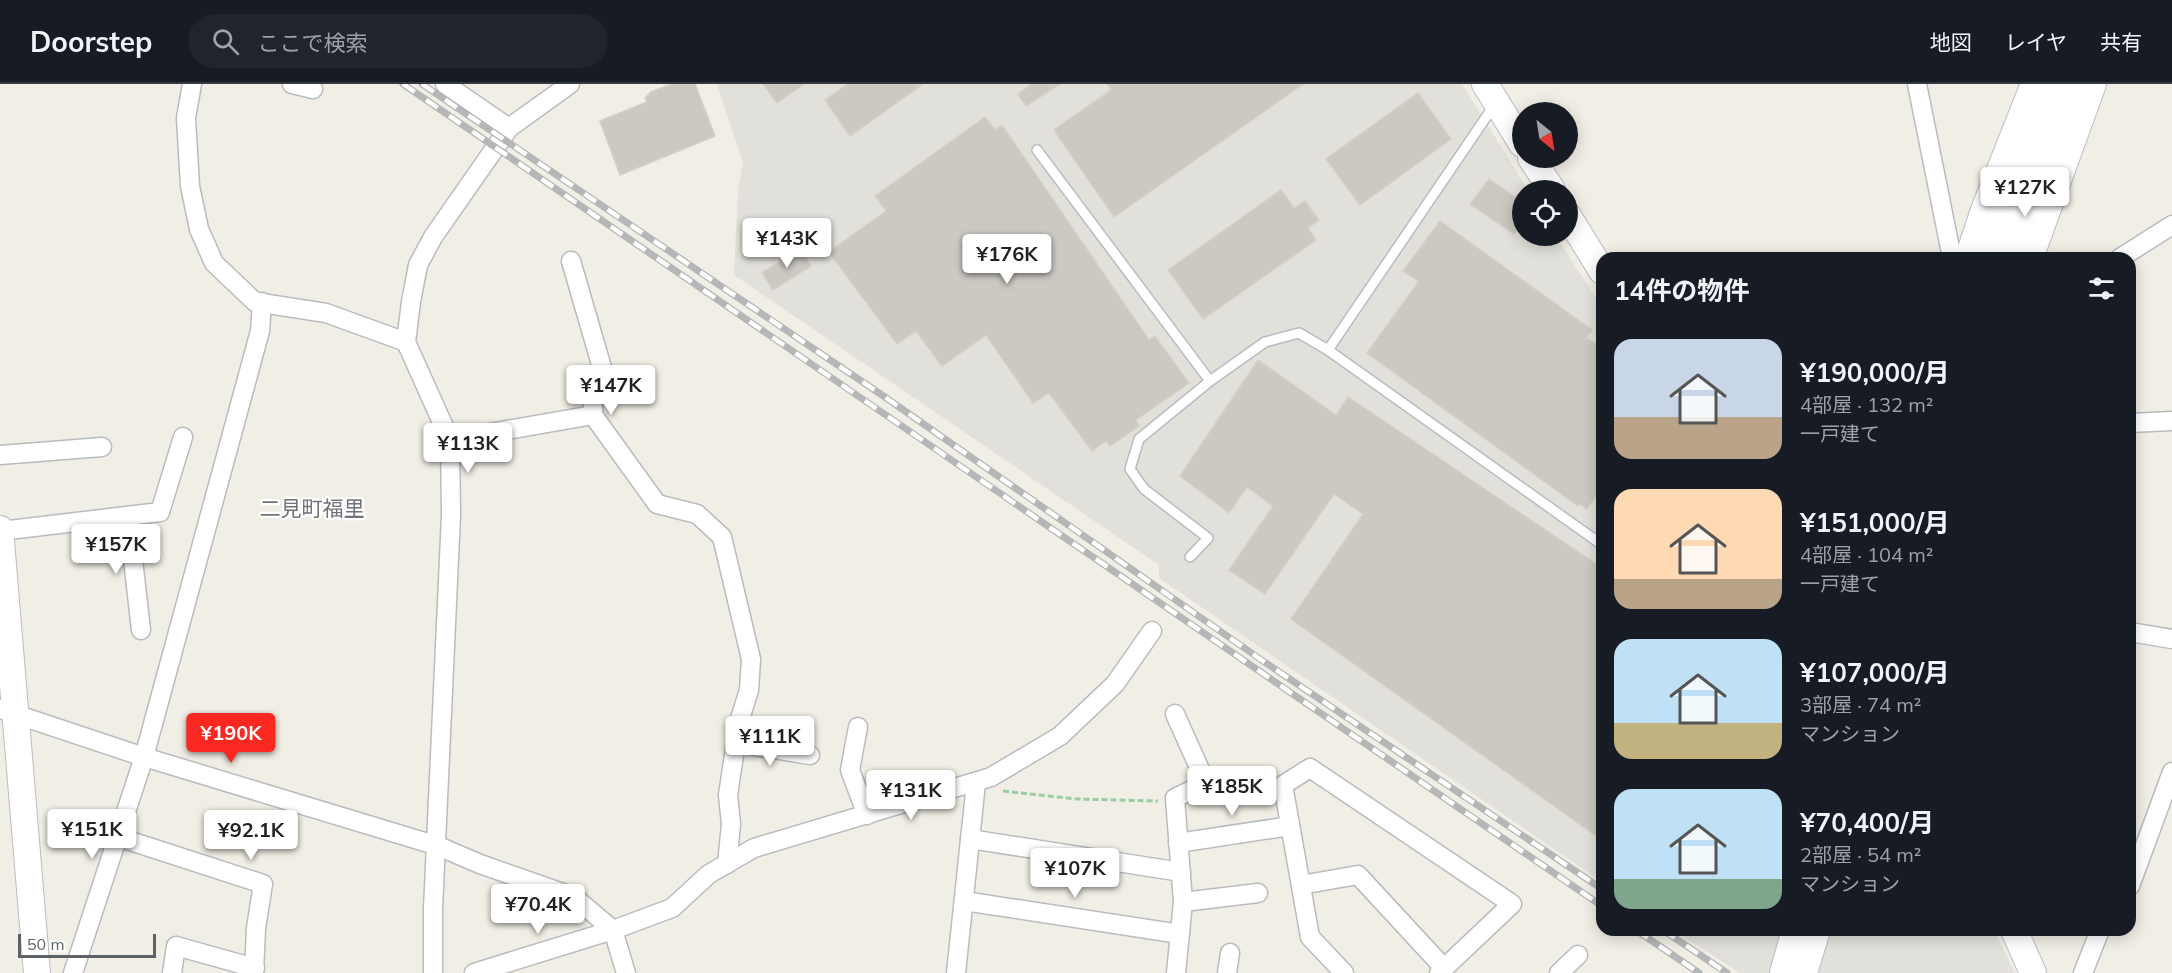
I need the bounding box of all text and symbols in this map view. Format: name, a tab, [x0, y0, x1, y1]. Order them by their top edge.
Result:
search box	[188, 14, 608, 68]
text: Doorstep	[30, 24, 152, 59]
icon: search	[209, 25, 242, 58]
text: ここで検索	[257, 29, 367, 57]
text: 地図	[1930, 29, 1972, 55]
text: レイヤ	[2005, 29, 2067, 55]
text: 共有	[2100, 29, 2142, 55]
north arrow	[1512, 102, 1578, 168]
map controls	[1512, 102, 1578, 246]
pin: ¥127K	[1983, 167, 2067, 218]
text: ¥127K	[1994, 174, 2056, 199]
button: locate	[1512, 180, 1578, 246]
pin: ¥143K	[745, 218, 829, 269]
text: ¥143K	[756, 225, 818, 250]
pin: ¥176K	[965, 234, 1049, 285]
text: ¥176K	[976, 241, 1038, 266]
icon: filters	[2085, 272, 2118, 305]
text: 14件の物件	[1614, 274, 1749, 307]
text: ¥190,000/月	[1800, 356, 1950, 389]
icon: home	[1662, 363, 1734, 435]
pin: ¥147K	[569, 365, 653, 416]
text: ¥147K	[580, 372, 642, 397]
text: 4部屋 · 132 m²	[1800, 392, 1933, 417]
text: 一戸建て	[1800, 421, 1880, 446]
pin: ¥113K	[426, 423, 510, 474]
text: ¥113K	[437, 430, 499, 455]
district label: 二見町福里	[260, 495, 365, 521]
text: ¥151,000/月	[1800, 506, 1950, 539]
icon: home	[1662, 513, 1734, 585]
pin: ¥157K	[74, 524, 158, 575]
text: ¥157K	[85, 531, 147, 556]
text: 4部屋 · 104 m²	[1800, 542, 1933, 567]
text: 一戸建て	[1800, 571, 1880, 596]
text: ¥107,000/月	[1800, 656, 1950, 689]
icon: home	[1662, 663, 1734, 735]
text: 3部屋 · 74 m²	[1800, 692, 1921, 717]
pin: ¥190K	[189, 713, 273, 764]
pin: ¥111K	[728, 716, 812, 767]
text: ¥190K	[200, 720, 262, 745]
text: マンション	[1800, 721, 1900, 746]
text: ¥111K	[739, 723, 801, 748]
pin: ¥185K	[1190, 766, 1274, 817]
pin: ¥131K	[869, 770, 953, 821]
text: ¥185K	[1201, 773, 1263, 798]
text: ¥131K	[880, 777, 942, 802]
text: ¥70,400/月	[1800, 806, 1934, 839]
pin: ¥151K	[50, 809, 134, 860]
pin: ¥92.1K	[202, 810, 300, 861]
icon: home	[1662, 813, 1734, 885]
text: ¥151K	[61, 816, 123, 841]
text: ¥92.1K	[218, 817, 284, 842]
text: 2部屋 · 54 m²	[1800, 842, 1921, 867]
pin: ¥107K	[1033, 848, 1117, 899]
text: ¥107K	[1044, 855, 1106, 880]
text: マンション	[1800, 871, 1900, 896]
pin: ¥70.4K	[489, 884, 587, 935]
text: ¥70.4K	[505, 891, 571, 916]
scale bar	[18, 931, 156, 958]
text: 50 m	[27, 934, 64, 954]

